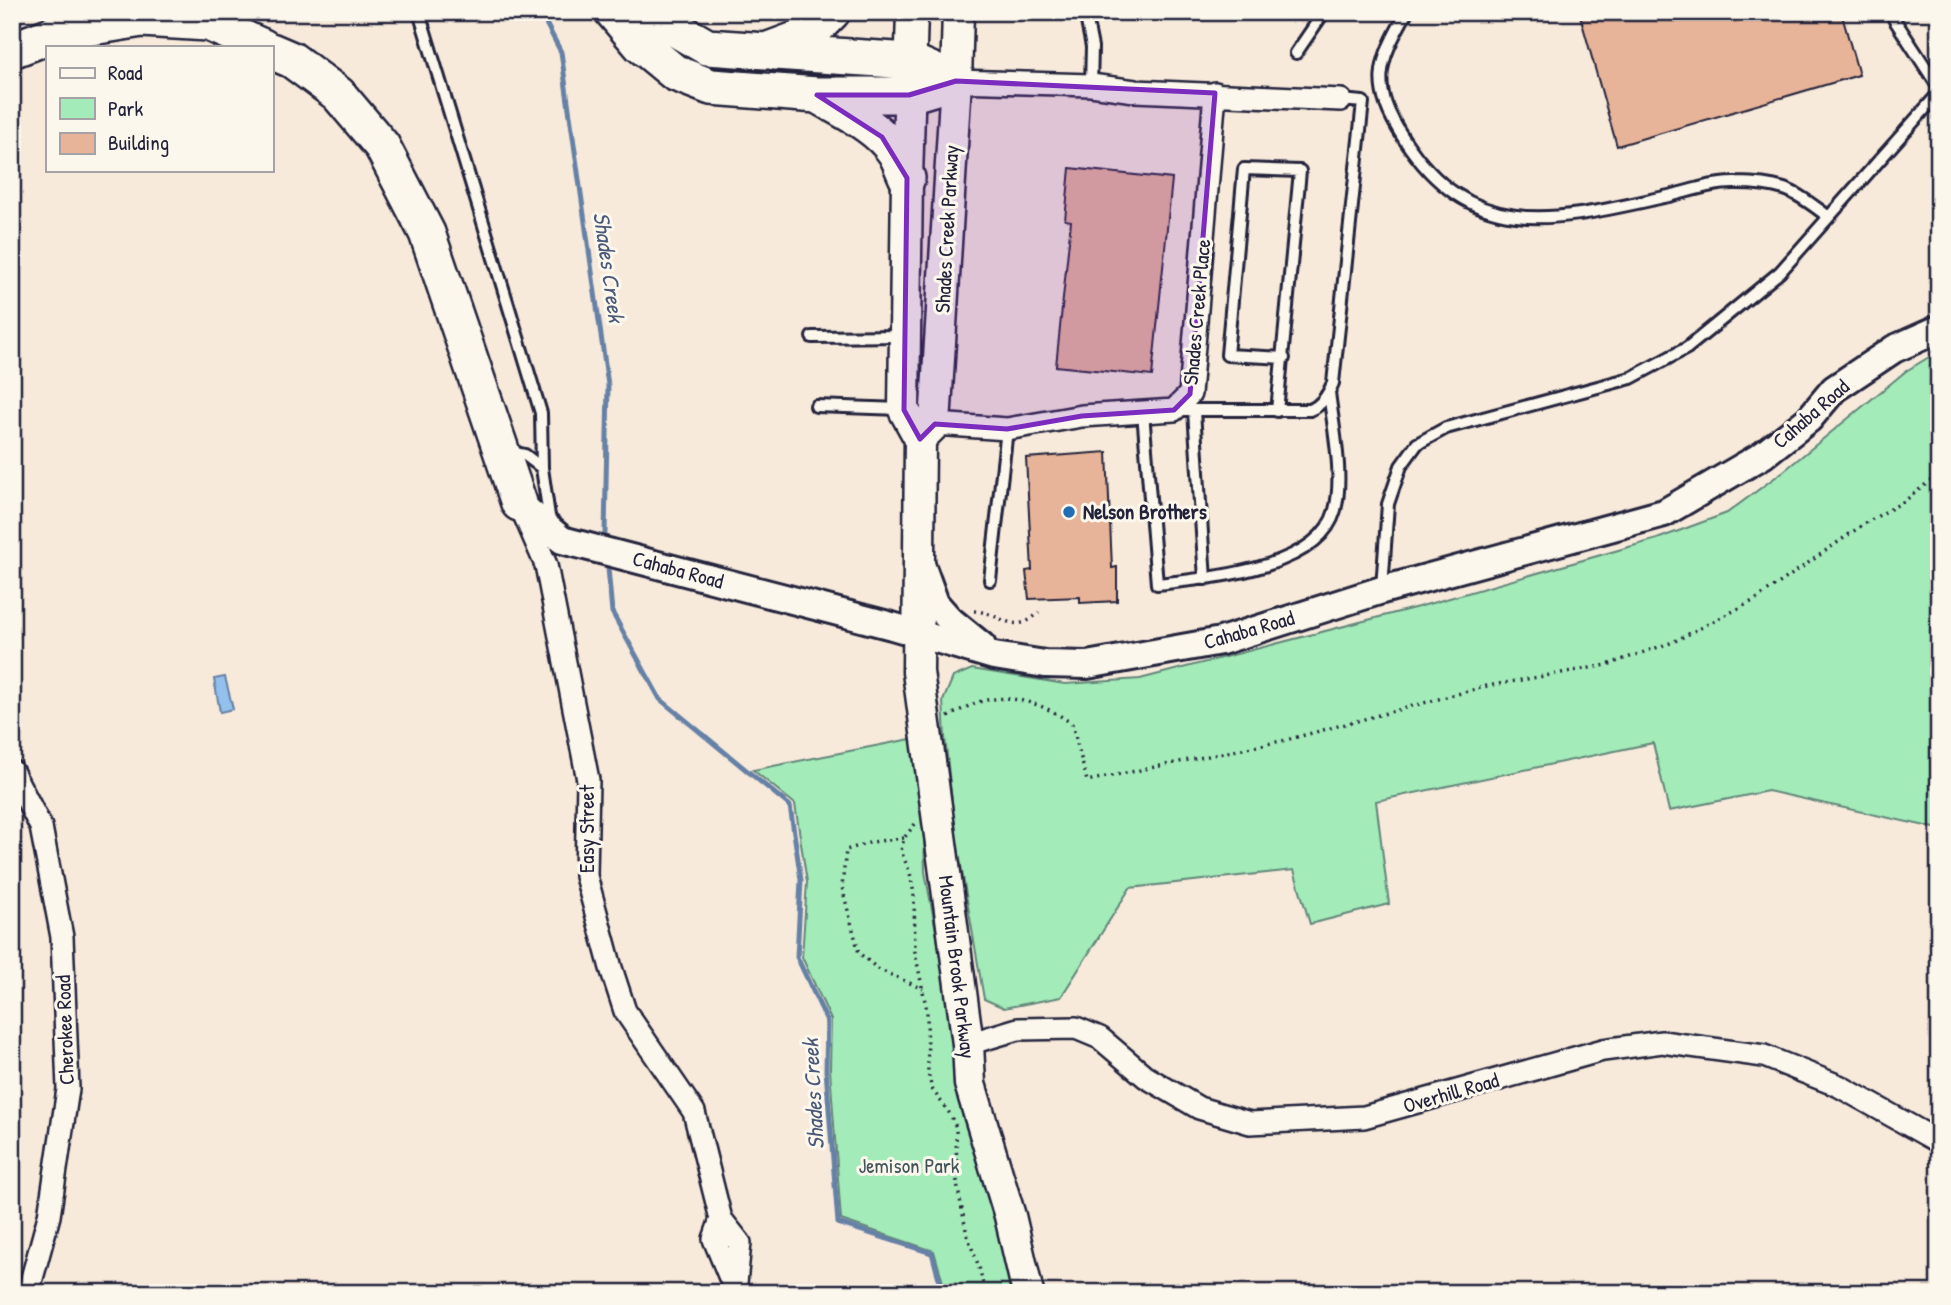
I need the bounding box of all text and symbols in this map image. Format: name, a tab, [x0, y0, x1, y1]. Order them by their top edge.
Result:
legend	[46, 46, 273, 172]
text: Road	[108, 58, 142, 87]
text: Park	[108, 94, 143, 123]
text: Building	[108, 128, 169, 157]
street label: Shades Creek Parkway	[928, 144, 965, 314]
water label: Shades Creek	[586, 210, 633, 326]
street label: Shades Creek Place	[1176, 238, 1217, 386]
street label: Cahaba Road	[1766, 372, 1855, 455]
place label: Nelson Brothers	[1083, 497, 1207, 526]
marker: Nelson Brothers	[1061, 504, 1077, 520]
street label: Cahaba Road	[629, 543, 727, 596]
street label: Cahaba Road	[1200, 603, 1298, 656]
street label: Easy Street	[572, 784, 601, 873]
street label: Mountain Brook Parkway	[932, 874, 983, 1060]
street label: Cherokee Road	[48, 975, 81, 1085]
water label: Shades Creek	[794, 1035, 831, 1150]
street label: Overhill Road	[1400, 1065, 1502, 1120]
park label: Jemison Park	[858, 1151, 960, 1180]

